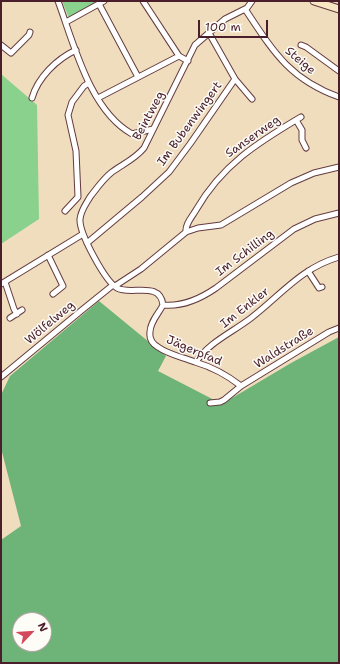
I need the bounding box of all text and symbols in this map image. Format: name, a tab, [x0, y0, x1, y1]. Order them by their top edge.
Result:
scale bar	[200, 12, 270, 38]
text: 100 m	[205, 19, 241, 35]
street label: Steige	[282, 44, 318, 78]
street label: Im Bubenwingert	[155, 79, 225, 169]
street label: Beintweg	[130, 89, 168, 143]
street label: Sanserweg	[223, 113, 283, 161]
street label: Im Schilling	[213, 227, 277, 279]
street label: Im Enkler	[218, 285, 272, 331]
street label: Wölfelweg	[22, 298, 78, 348]
street label: Waldstraße	[252, 324, 316, 372]
street label: Jägerpfad	[164, 333, 224, 369]
north arrow	[12, 612, 52, 652]
text: N	[34, 620, 51, 634]

